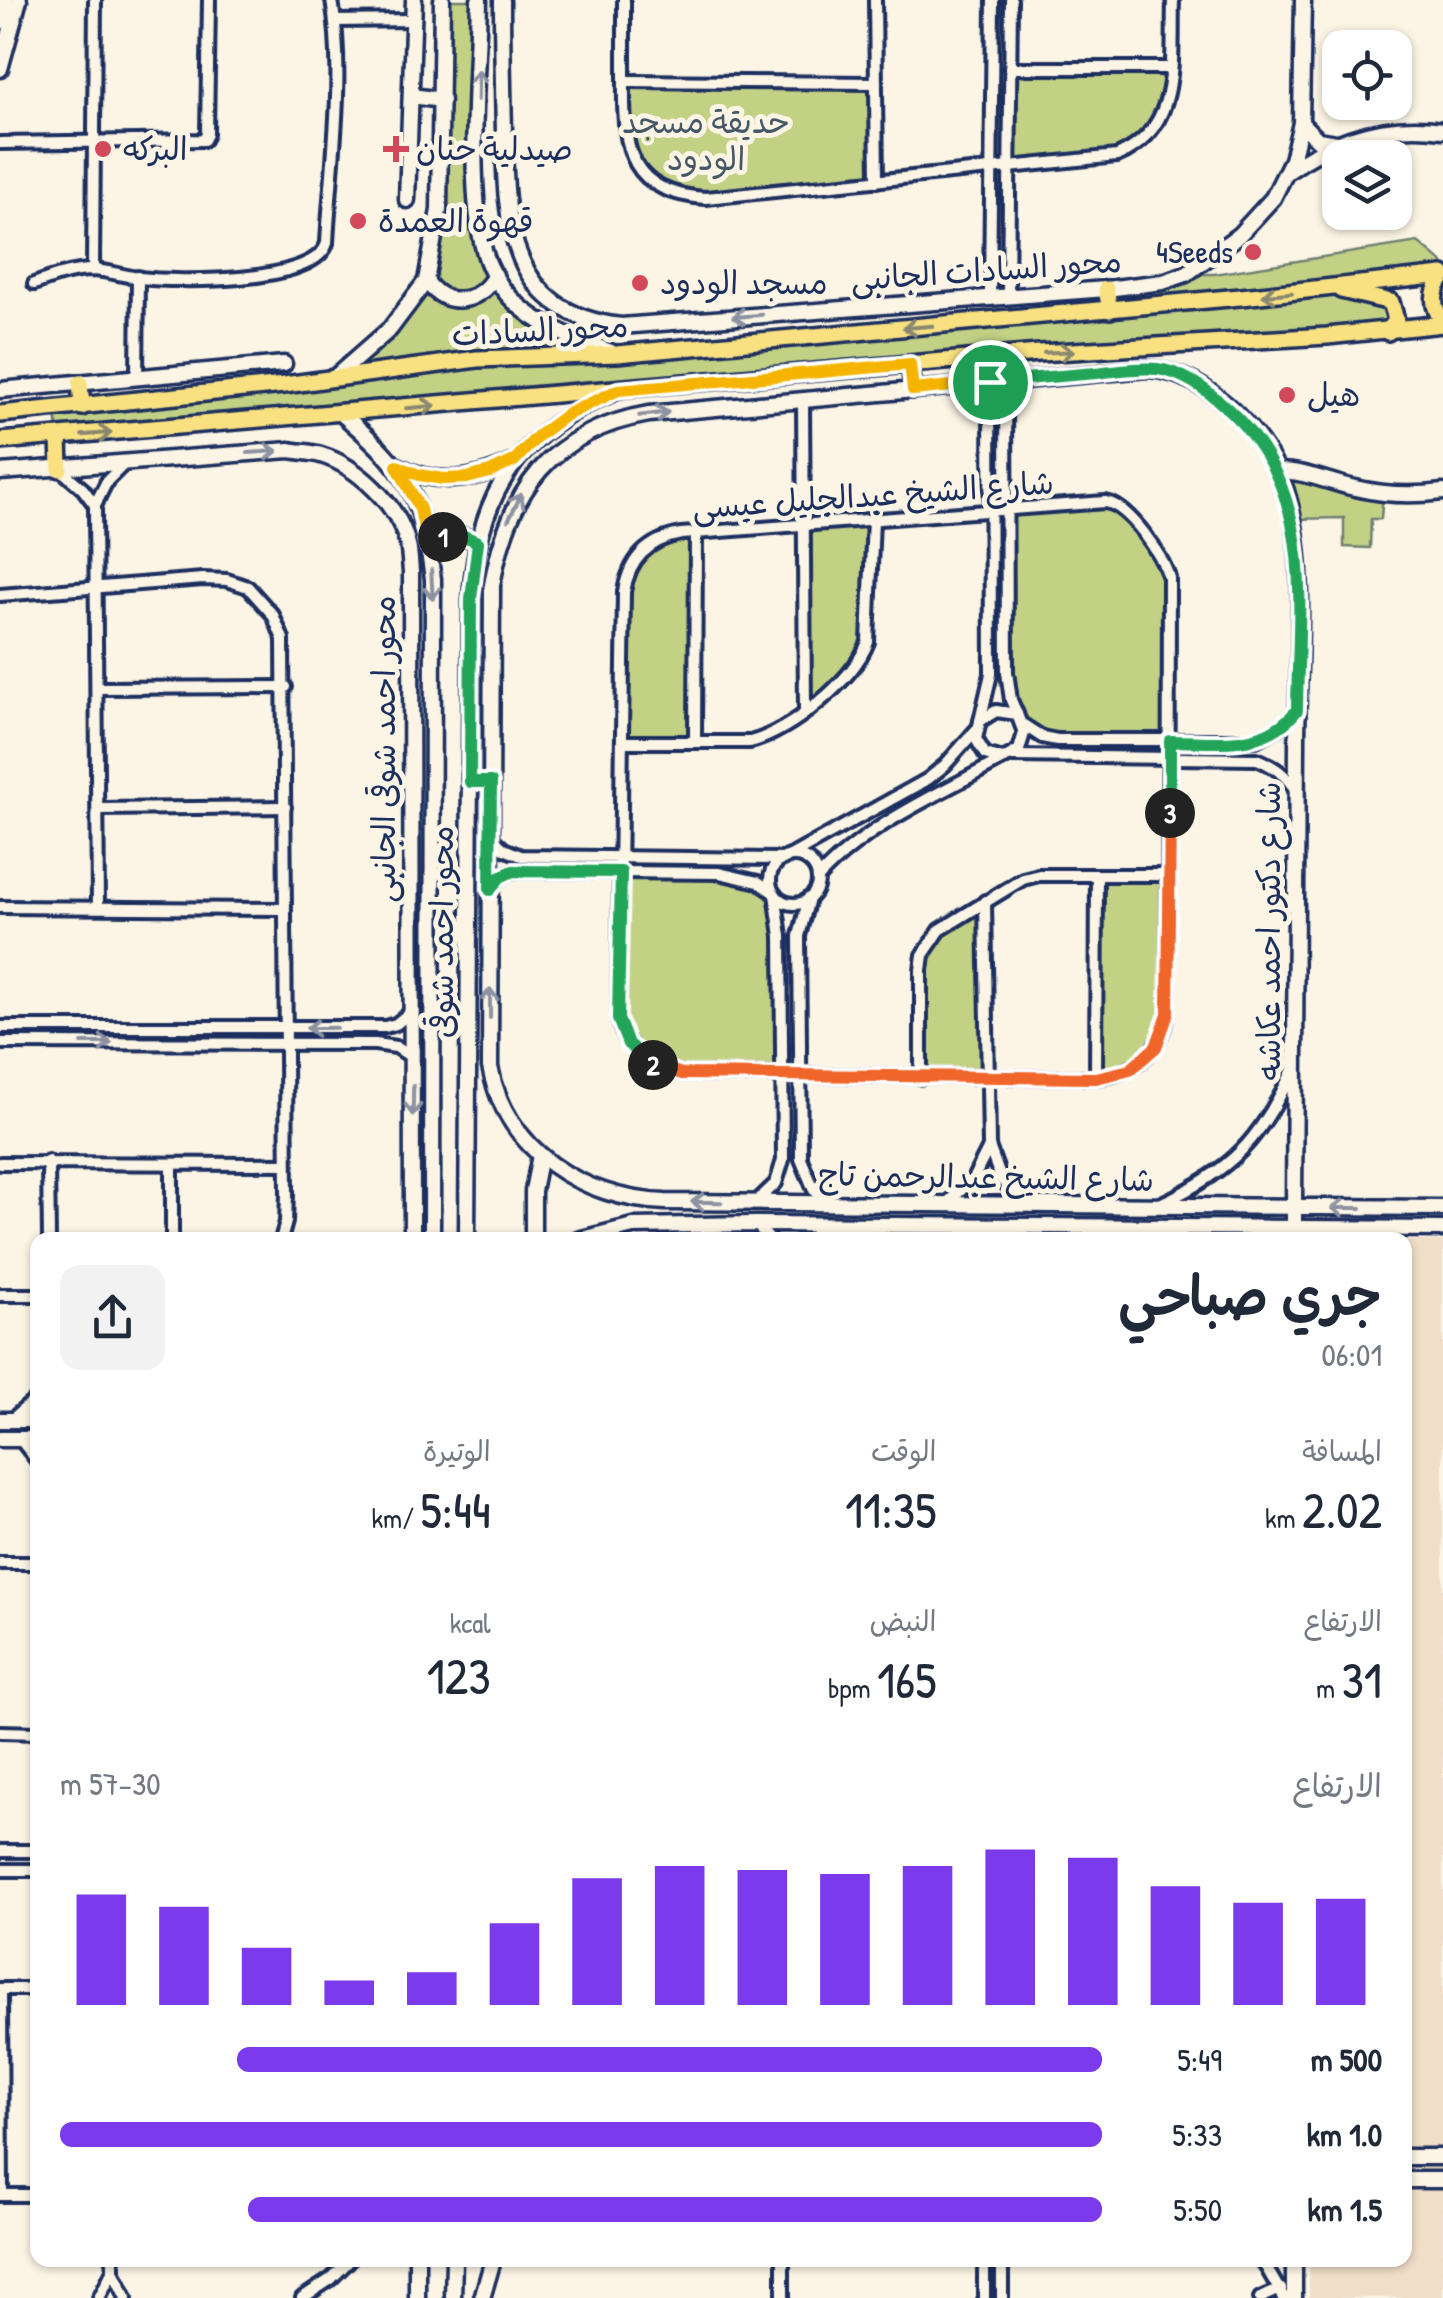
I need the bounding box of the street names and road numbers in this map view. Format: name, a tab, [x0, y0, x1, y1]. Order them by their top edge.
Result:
street label: محور السادات الجانبى	[849, 239, 1123, 300]
street label: محور السادات	[451, 303, 629, 356]
street label: شارع الشيخ عبدالجليل عيسى	[691, 460, 1055, 531]
street label: محور احمد شوقى الجانبى	[362, 595, 405, 903]
street label: شارع دكتور احمد عكاشه	[1247, 781, 1292, 1081]
street label: محور احمد شوقى	[420, 826, 463, 1038]
street label: شارع الشيخ عبدالرحمن تاج	[818, 1152, 1154, 1203]

